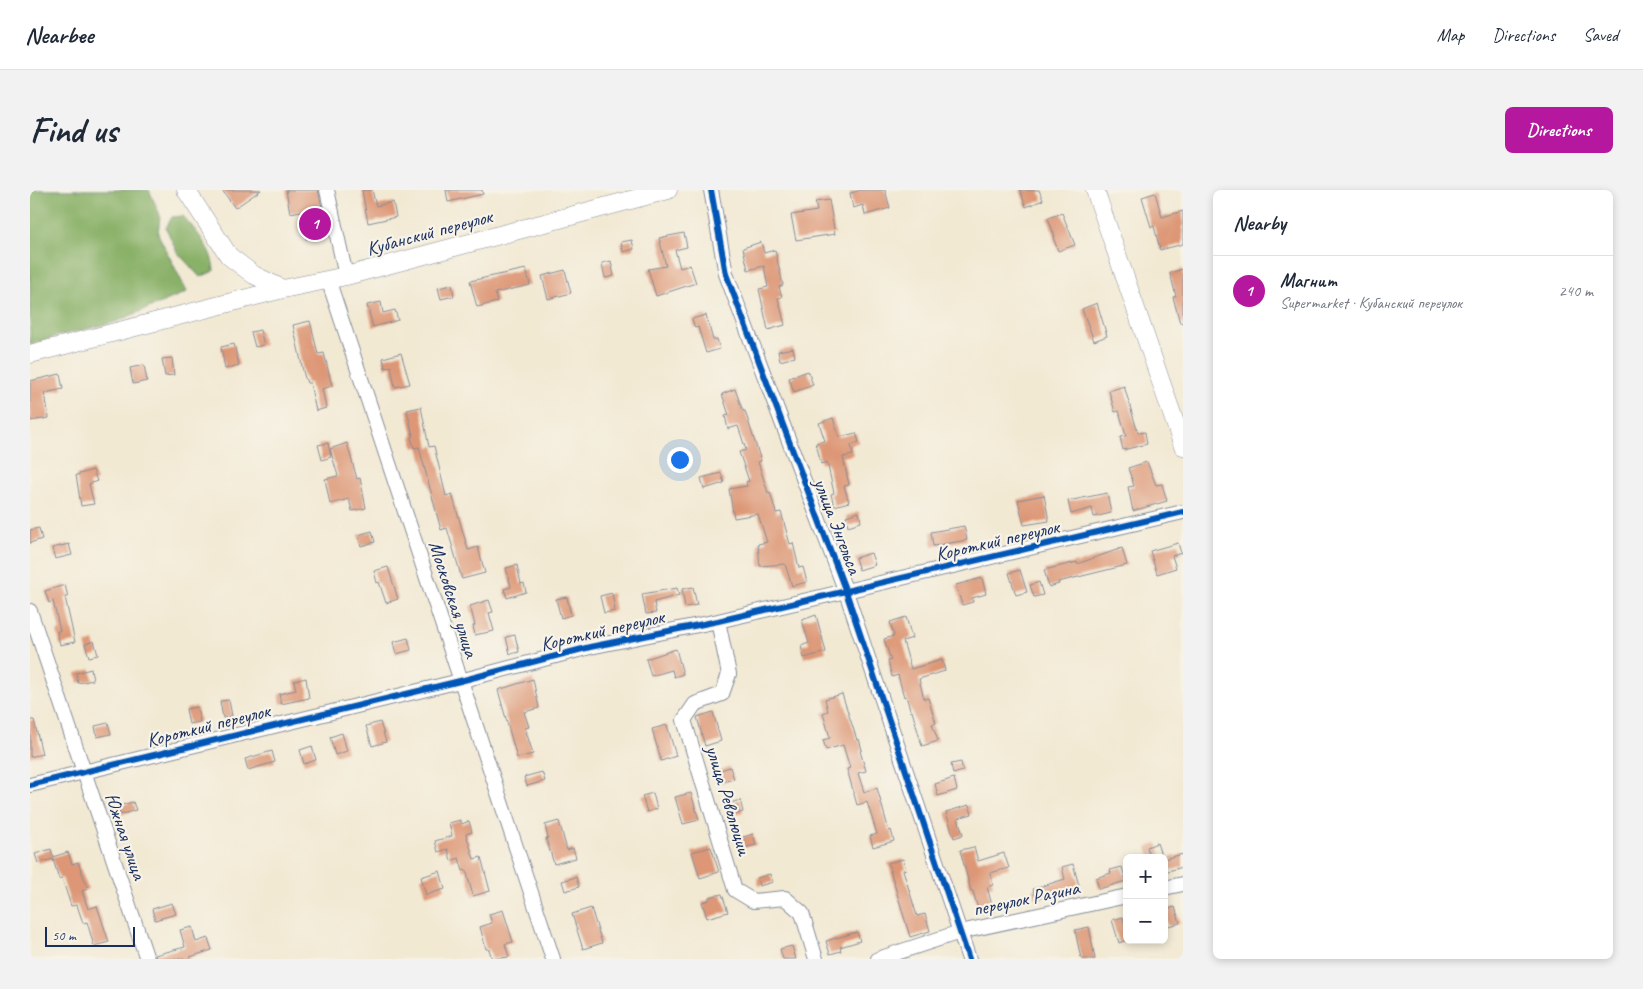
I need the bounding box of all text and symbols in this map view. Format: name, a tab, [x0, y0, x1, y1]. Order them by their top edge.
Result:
text: Nearbee	[25, 20, 93, 50]
text: Map	[1437, 24, 1464, 46]
text: Directions	[1492, 24, 1555, 46]
text: Saved	[1583, 24, 1618, 46]
button: Directions	[1505, 107, 1613, 153]
text: Find us	[30, 108, 117, 153]
street label: Кубанский переулок	[364, 203, 496, 261]
pin: 1	[299, 205, 331, 243]
text: Nearby	[1233, 210, 1286, 236]
text: Магнит	[1280, 269, 1337, 293]
text: 1	[1245, 281, 1253, 301]
text: 240 m	[1559, 281, 1593, 301]
text: Supermarket · Кубанский переулок	[1280, 293, 1462, 313]
your location	[667, 447, 693, 473]
street label: улица Энгельса	[807, 474, 868, 579]
street label: Короткий переулок	[933, 514, 1063, 567]
street label: Московская улица	[423, 538, 485, 662]
street label: Короткий переулок	[538, 604, 668, 657]
street label: Короткий переулок	[144, 698, 274, 753]
street label: улица Революции	[700, 741, 757, 859]
street label: Южная улица	[99, 790, 153, 885]
map controls	[1123, 854, 1168, 944]
button: +	[1123, 854, 1168, 899]
street label: переулок Разина	[971, 875, 1083, 922]
button: −	[1123, 899, 1168, 944]
scale bar	[45, 924, 135, 947]
text: 50 m	[52, 927, 76, 944]

